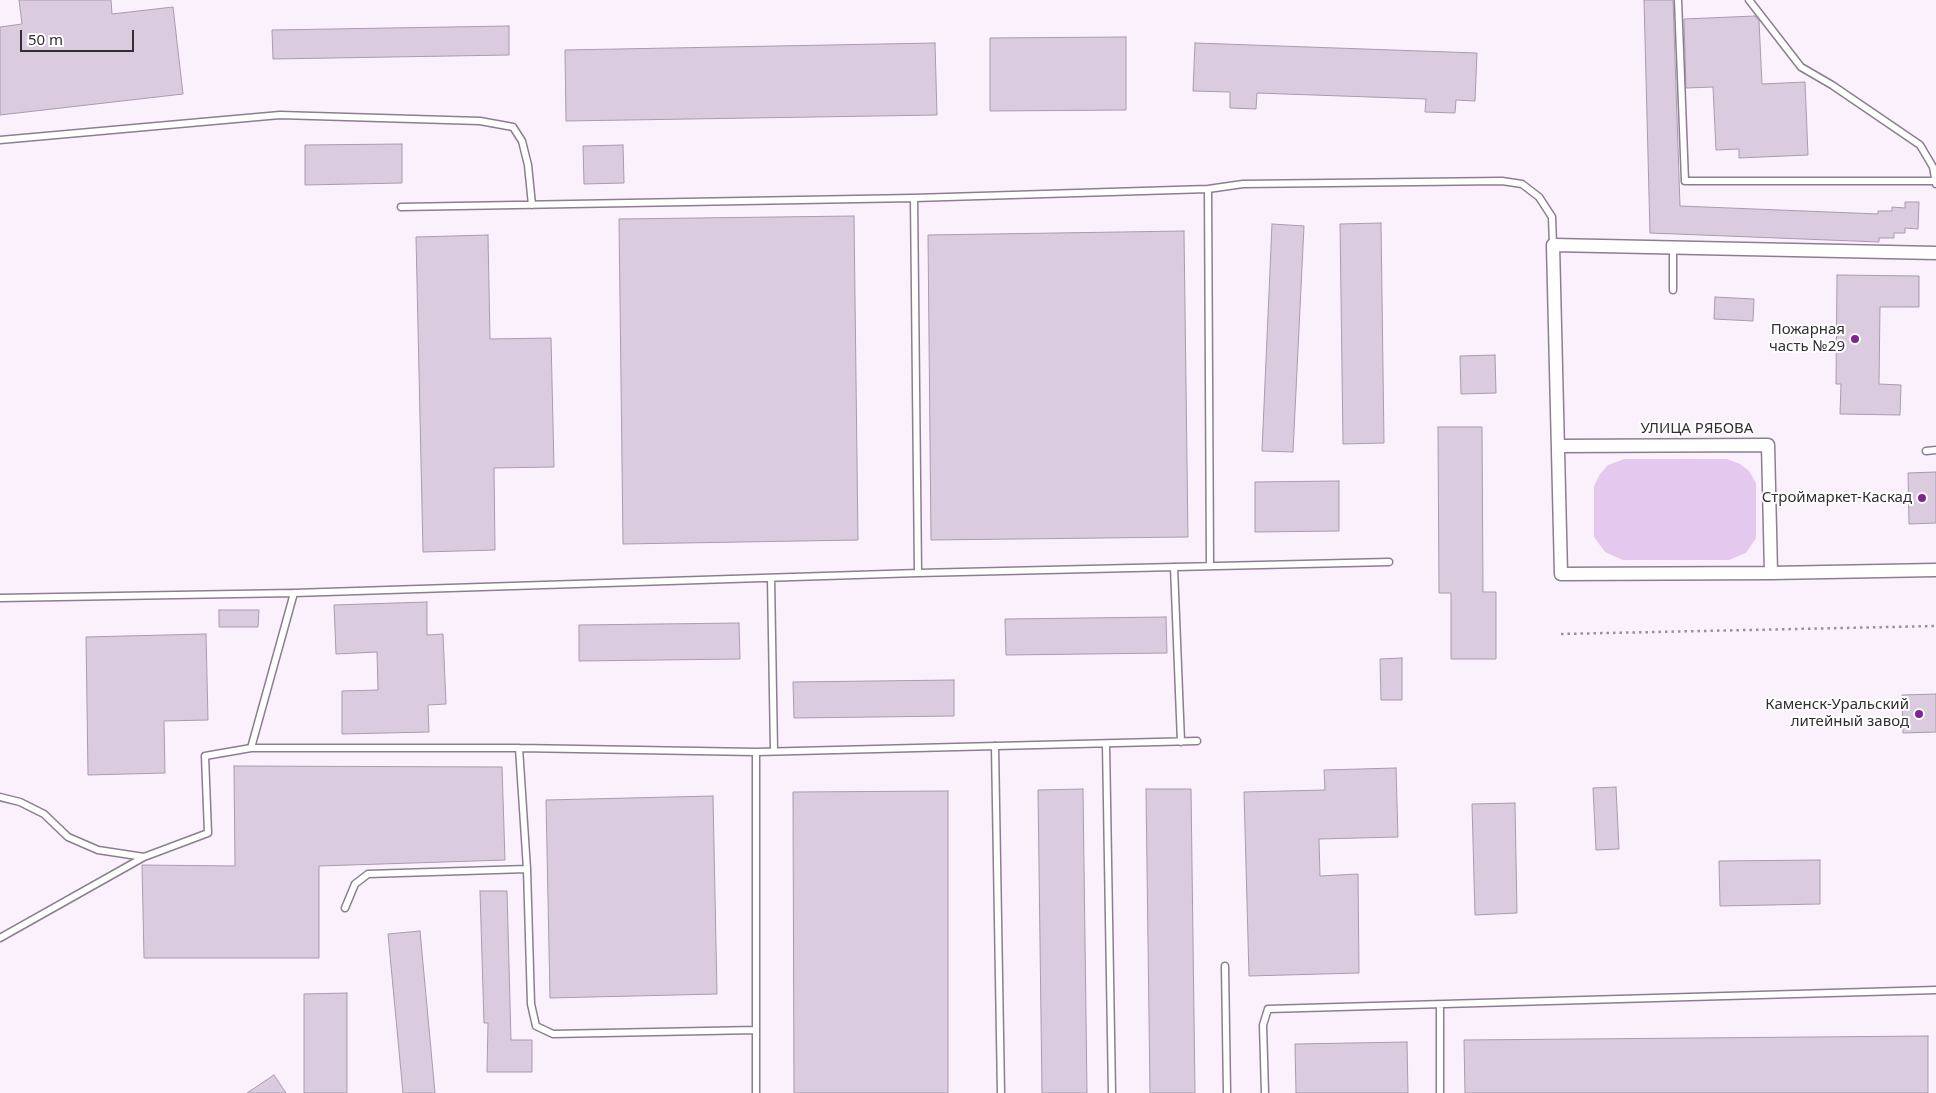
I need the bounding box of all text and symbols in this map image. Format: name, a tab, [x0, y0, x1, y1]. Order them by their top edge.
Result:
scale bar	[22, 20, 136, 52]
text: 50 m	[28, 29, 63, 49]
place label: Пожарная часть №29	[1769, 321, 1845, 356]
marker: Пожарная часть №29	[1849, 333, 1861, 345]
street label: УЛИЦА РЯБОВА	[1641, 420, 1753, 438]
place label: Строймаркет-Каскад	[1762, 489, 1912, 507]
marker: Строймаркет-Каскад	[1916, 492, 1928, 504]
place label: Каменск-Уральский литейный завод	[1765, 696, 1909, 731]
marker: Каменск-Уральский литейный завод	[1913, 708, 1925, 720]

